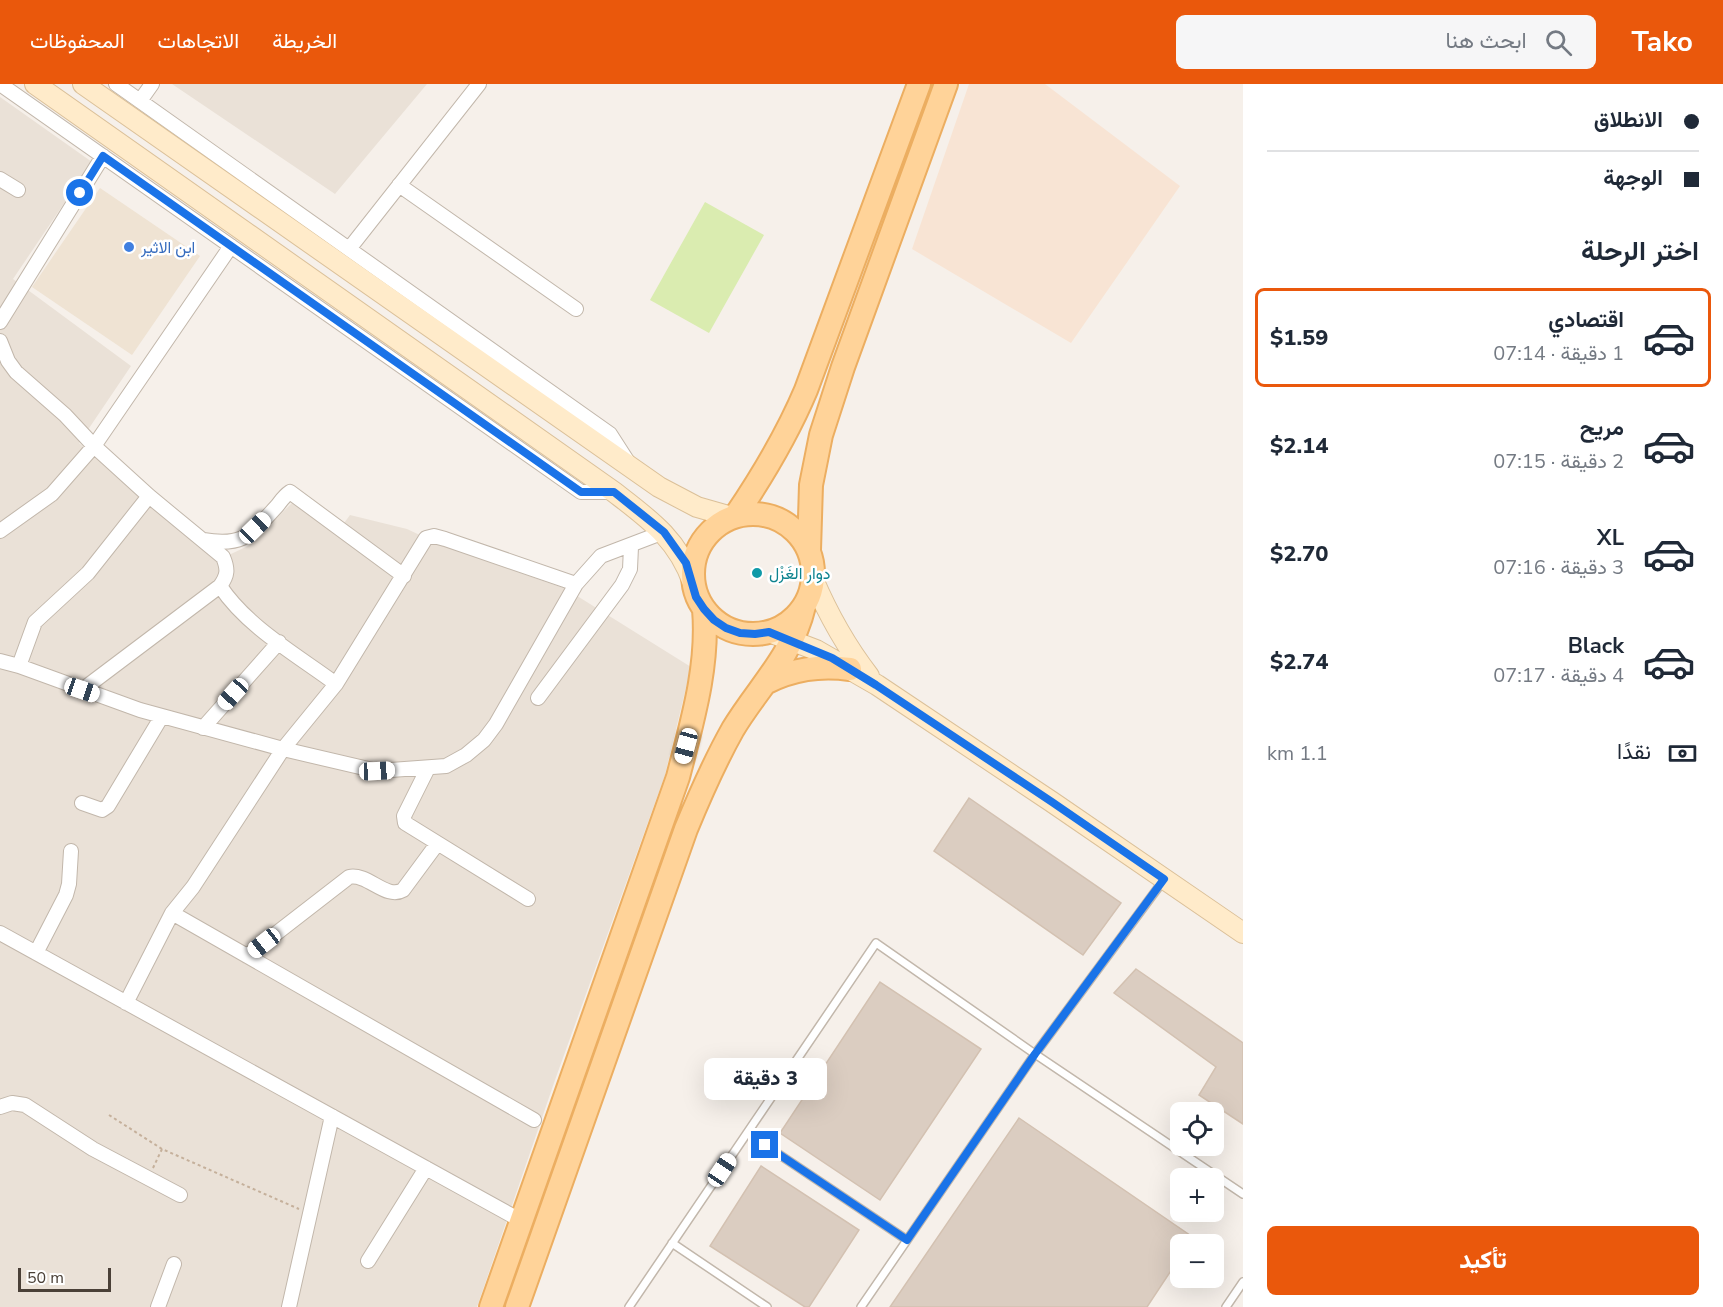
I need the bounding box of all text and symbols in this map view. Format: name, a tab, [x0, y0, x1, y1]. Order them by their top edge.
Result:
search box	[1176, 15, 1596, 69]
text: Tako	[1632, 23, 1693, 61]
text: ابحث هنا	[1445, 26, 1527, 56]
icon: search	[1542, 26, 1575, 59]
text: المحفوظات	[30, 27, 125, 55]
text: الاتجاهات	[158, 27, 239, 55]
text: الخريطة	[272, 27, 337, 55]
text: الانطلاق	[1594, 105, 1663, 135]
text: الوجهة	[1603, 163, 1663, 193]
route start	[66, 179, 93, 206]
text: اختر الرحلة	[1581, 233, 1699, 270]
place label: ابن الاثير	[140, 237, 195, 259]
marker: ابن الاثير	[122, 240, 136, 254]
text: اقتصادي	[1548, 305, 1624, 335]
icon: car	[1642, 311, 1696, 365]
text: $1.59	[1270, 323, 1329, 353]
text: 1 دقيقة · 07:14	[1493, 340, 1624, 367]
text: مريح	[1580, 413, 1624, 443]
icon: car	[1642, 419, 1696, 473]
text: $2.14	[1270, 431, 1329, 461]
text: 2 دقيقة · 07:15	[1493, 448, 1624, 475]
car	[236, 509, 274, 547]
text: XL	[1597, 523, 1624, 553]
icon: car	[1642, 527, 1696, 581]
text: $2.70	[1270, 539, 1329, 569]
text: 3 دقيقة · 07:16	[1493, 554, 1624, 581]
place label: دوار الغَزْل	[769, 563, 831, 585]
marker: دوار الغَزْل	[750, 566, 764, 580]
text: Black	[1568, 631, 1624, 661]
icon: car	[1642, 635, 1696, 689]
text: $2.74	[1270, 647, 1329, 677]
text: 4 دقيقة · 07:17	[1493, 662, 1624, 689]
car	[214, 675, 252, 713]
car	[62, 676, 102, 704]
car	[673, 726, 699, 766]
text: نقدًا	[1617, 737, 1651, 767]
icon: cash	[1666, 737, 1699, 770]
text: 1.1 km	[1267, 740, 1328, 767]
car	[359, 761, 395, 781]
car	[244, 925, 284, 961]
callout: 3 دقيقة	[704, 1058, 826, 1100]
text: 3 دقيقة	[733, 1065, 798, 1092]
map controls	[1170, 1102, 1224, 1288]
button: locate	[1170, 1102, 1224, 1156]
route end	[751, 1131, 778, 1158]
car	[704, 1150, 740, 1190]
button: +	[1170, 1168, 1224, 1222]
button: تأكيد	[1267, 1226, 1699, 1295]
button: −	[1170, 1234, 1224, 1288]
scale bar	[18, 1265, 111, 1292]
text: 50 m	[27, 1267, 64, 1289]

